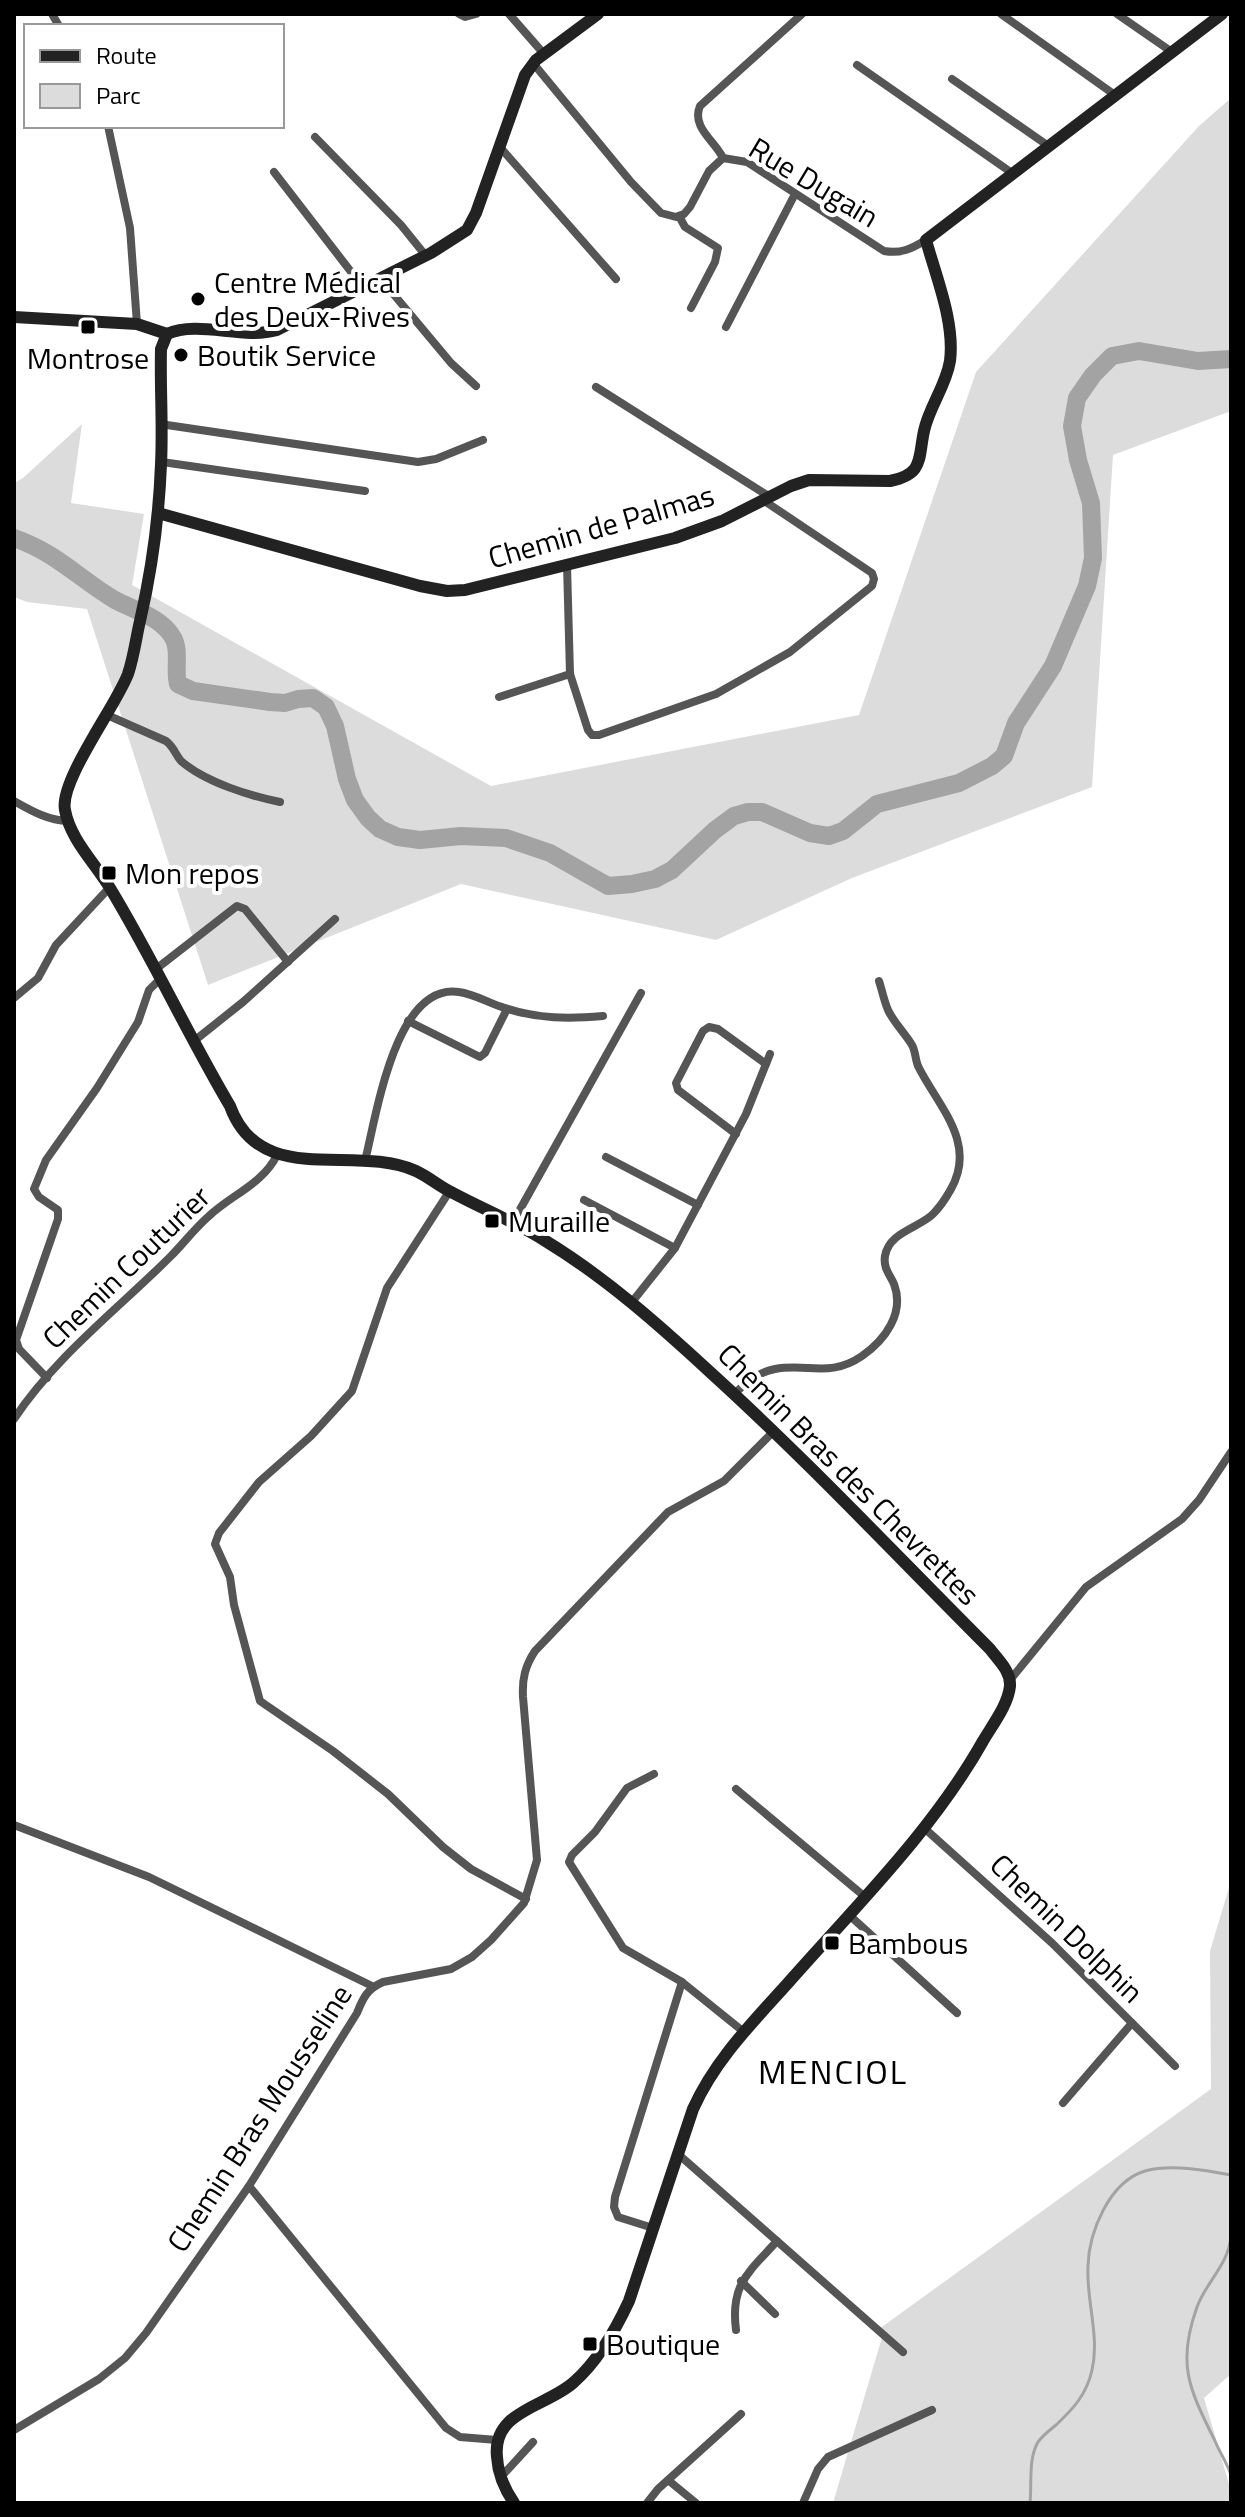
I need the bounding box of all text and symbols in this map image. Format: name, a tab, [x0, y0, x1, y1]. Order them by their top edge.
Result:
legend	[24, 24, 284, 128]
text: Route	[96, 37, 157, 73]
text: Parc	[96, 77, 141, 113]
street label: Rue Dugain	[740, 125, 888, 239]
place label: Centre Médical des Deux-Rives	[214, 259, 410, 339]
marker: Centre Médical des Deux-Rives	[189, 290, 207, 308]
marker: Montrose	[79, 318, 97, 336]
place label: Boutik Service	[197, 332, 376, 378]
place label: Montrose	[27, 335, 149, 381]
marker: Boutik Service	[172, 346, 190, 364]
street label: Chemin de Palmas	[483, 472, 719, 580]
place label: Mon repos	[125, 850, 259, 896]
marker: Mon repos	[100, 864, 118, 882]
street label: Chemin Couturier	[31, 1175, 221, 1359]
place label: Muraille	[508, 1198, 610, 1244]
marker: Muraille	[483, 1212, 501, 1230]
street label: Chemin Bras des Chevrettes	[707, 1332, 991, 1616]
street label: Chemin Dolphin	[980, 1842, 1154, 2014]
place label: Bambous	[848, 1920, 968, 1966]
marker: Bambous	[823, 1934, 841, 1952]
street label: Chemin Bras Mousseline	[155, 1975, 363, 2261]
district label: MENCIOL	[758, 2045, 908, 2097]
place label: Boutique	[606, 2321, 720, 2367]
marker: Boutique	[581, 2335, 599, 2353]

